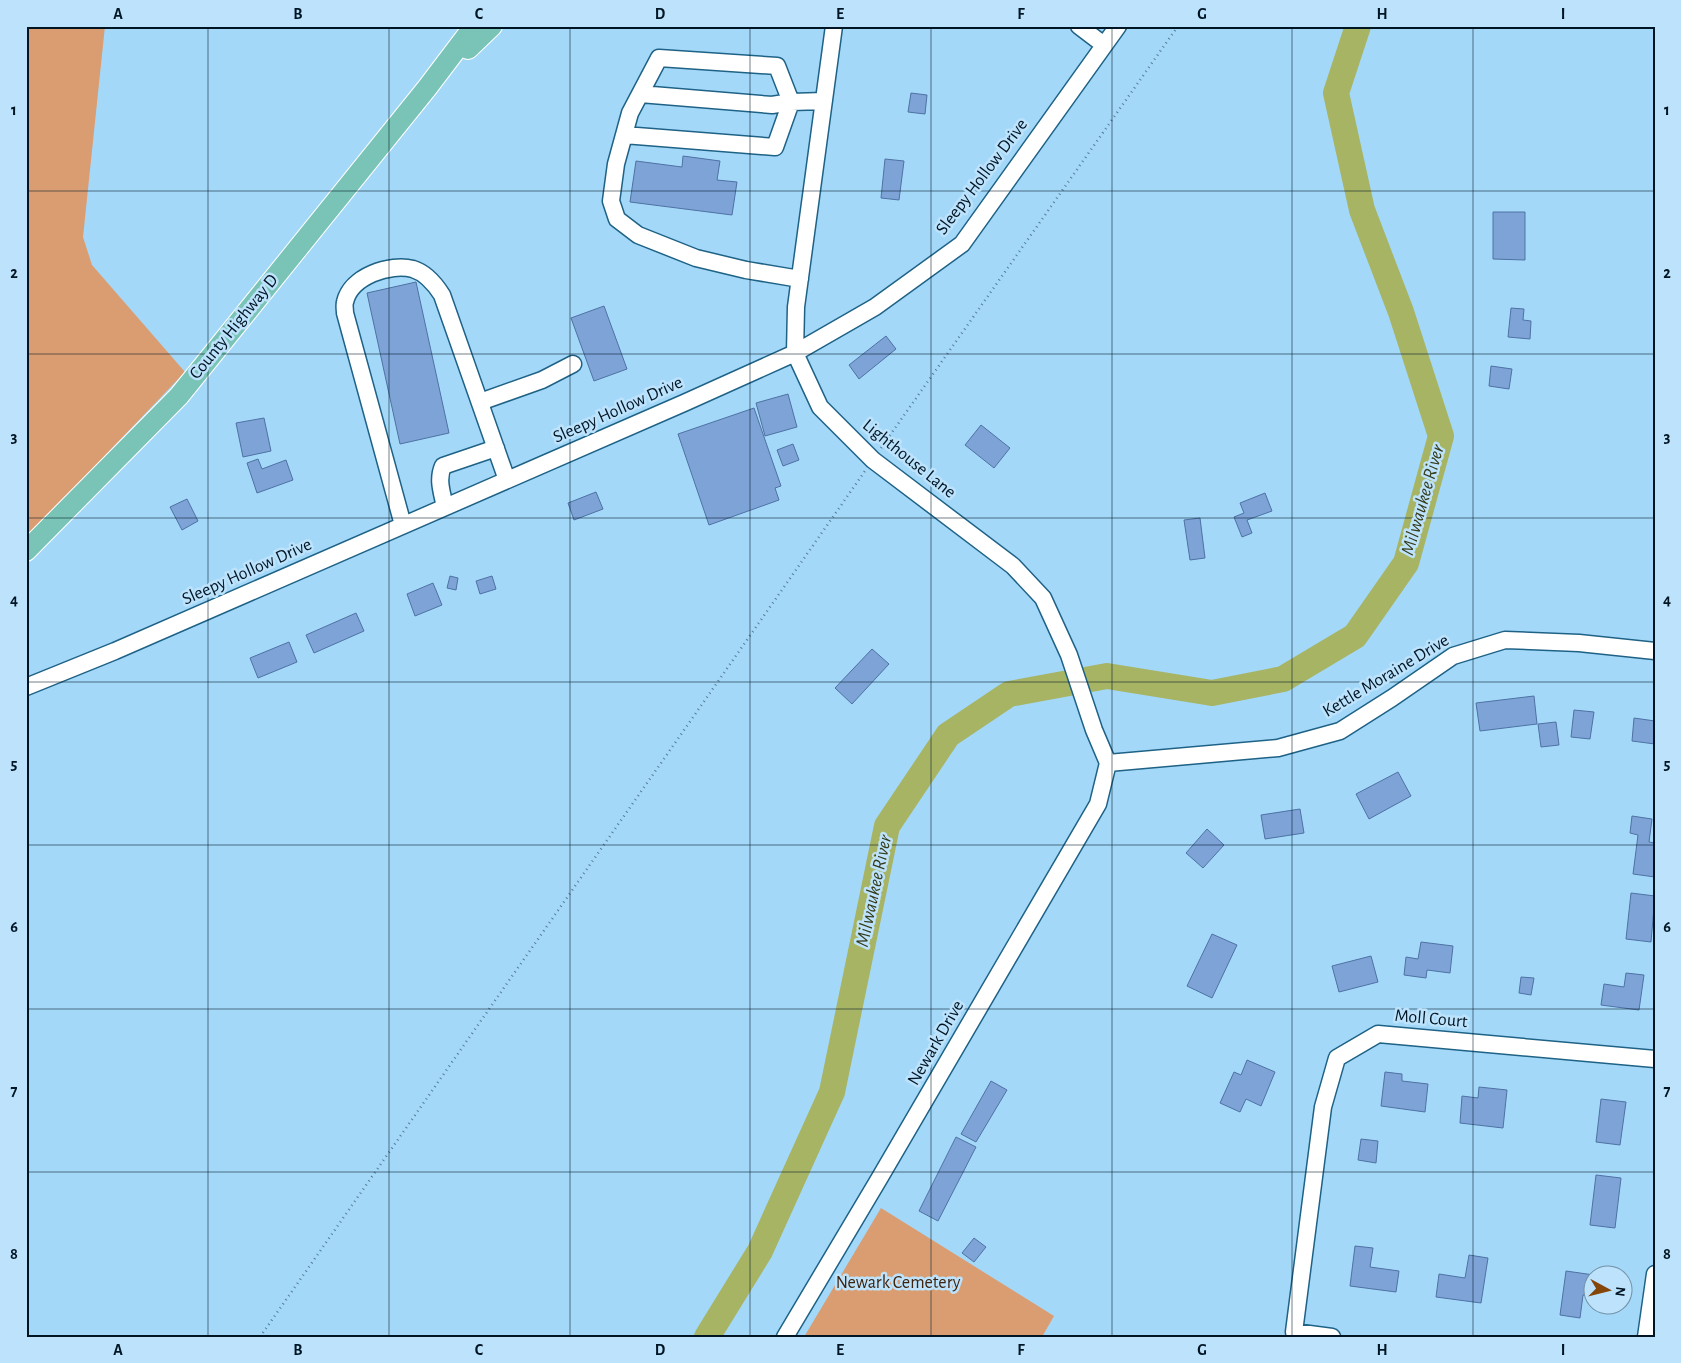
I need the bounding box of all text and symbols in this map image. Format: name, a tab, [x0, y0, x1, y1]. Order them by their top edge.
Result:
text: A	[113, 6, 123, 22]
text: B	[293, 6, 303, 22]
text: C	[475, 6, 484, 22]
text: D	[655, 6, 666, 22]
text: E	[836, 6, 844, 22]
text: F	[1017, 6, 1025, 22]
text: G	[1197, 6, 1207, 22]
text: H	[1376, 6, 1388, 22]
text: I	[1561, 6, 1565, 22]
text: 1	[11, 102, 17, 118]
text: 1	[1664, 102, 1670, 118]
street label: Sleepy Hollow Drive	[933, 116, 1031, 238]
text: 2	[10, 265, 18, 281]
text: 2	[1663, 265, 1671, 281]
street label: County Highway D	[186, 271, 282, 383]
street label: Sleepy Hollow Drive	[551, 373, 685, 447]
street label: Lighthouse Lane	[859, 416, 959, 502]
text: 3	[11, 429, 18, 445]
text: 3	[1664, 429, 1671, 445]
water label: Milwaukee River	[1398, 442, 1448, 557]
street label: Sleepy Hollow Drive	[180, 535, 314, 609]
text: 4	[10, 592, 18, 608]
text: 4	[1663, 592, 1671, 608]
street label: Kettle Moraine Drive	[1320, 631, 1452, 721]
text: 5	[11, 756, 18, 772]
text: 5	[1664, 756, 1671, 772]
water label: Milwaukee River	[853, 833, 895, 949]
text: 6	[10, 919, 18, 935]
text: 6	[1663, 919, 1671, 935]
street label: Newark Drive	[905, 998, 967, 1088]
street label: Moll Court	[1394, 1007, 1468, 1031]
text: 7	[11, 1083, 18, 1099]
text: 7	[1664, 1083, 1671, 1099]
text: 8	[10, 1246, 18, 1262]
text: 8	[1663, 1246, 1671, 1262]
north arrow	[1584, 1266, 1634, 1316]
park label: Newark Cemetery	[836, 1274, 961, 1292]
text: N	[1612, 1286, 1627, 1297]
text: A	[113, 1342, 123, 1358]
text: B	[293, 1342, 303, 1358]
text: C	[475, 1342, 484, 1358]
text: D	[655, 1342, 666, 1358]
text: E	[836, 1342, 844, 1358]
text: F	[1017, 1342, 1025, 1358]
text: G	[1197, 1342, 1207, 1358]
text: H	[1376, 1342, 1388, 1358]
text: I	[1561, 1342, 1565, 1358]

